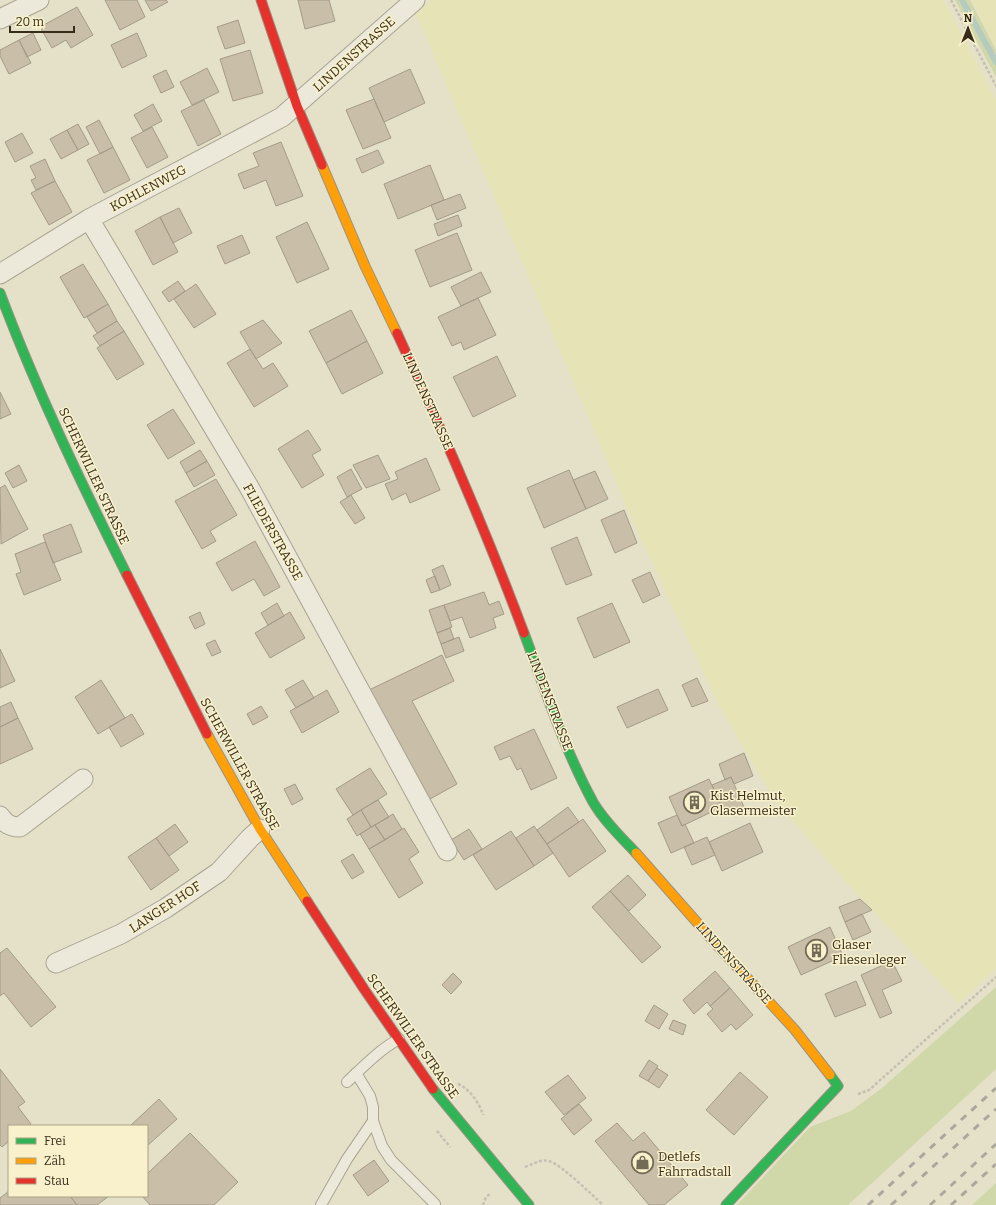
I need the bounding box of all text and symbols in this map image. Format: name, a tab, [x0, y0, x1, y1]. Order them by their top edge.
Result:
scale bar	[10, 8, 74, 34]
north arrow	[948, 8, 988, 48]
text: N	[964, 12, 973, 25]
street label: LINDENSTRASSE	[310, 13, 398, 95]
text: 20 m	[16, 15, 45, 29]
street label: KOHLENWEG	[107, 161, 189, 214]
street label: LINDENSTRASSE	[400, 350, 456, 452]
street label: SCHERWILLER STRASSE	[56, 405, 132, 547]
street label: FLIEDERSTRASSE	[240, 481, 306, 583]
street label: LINDENSTRASSE	[524, 649, 576, 753]
street label: SCHERWILLER STRASSE	[197, 695, 283, 833]
place label: Kist Helmut, Glasermeister	[710, 788, 796, 818]
building icon: Kist Helmut, Glasermeister	[682, 789, 708, 815]
street label: LANGER HOF	[126, 878, 204, 936]
street label: LINDENSTRASSE	[693, 919, 775, 1007]
place label: Glaser Fliesenleger	[832, 937, 906, 967]
building icon: Glaser Fliesenleger	[803, 938, 829, 964]
street label: SCHERWILLER STRASSE	[364, 971, 462, 1101]
legend	[8, 1125, 148, 1197]
text: Frei	[44, 1134, 66, 1148]
place label: Detlefs Fahrradstall	[658, 1149, 731, 1179]
shop icon: Detlefs Fahrradstall	[629, 1150, 655, 1176]
text: Zäh	[44, 1154, 66, 1168]
text: Stau	[44, 1174, 70, 1188]

